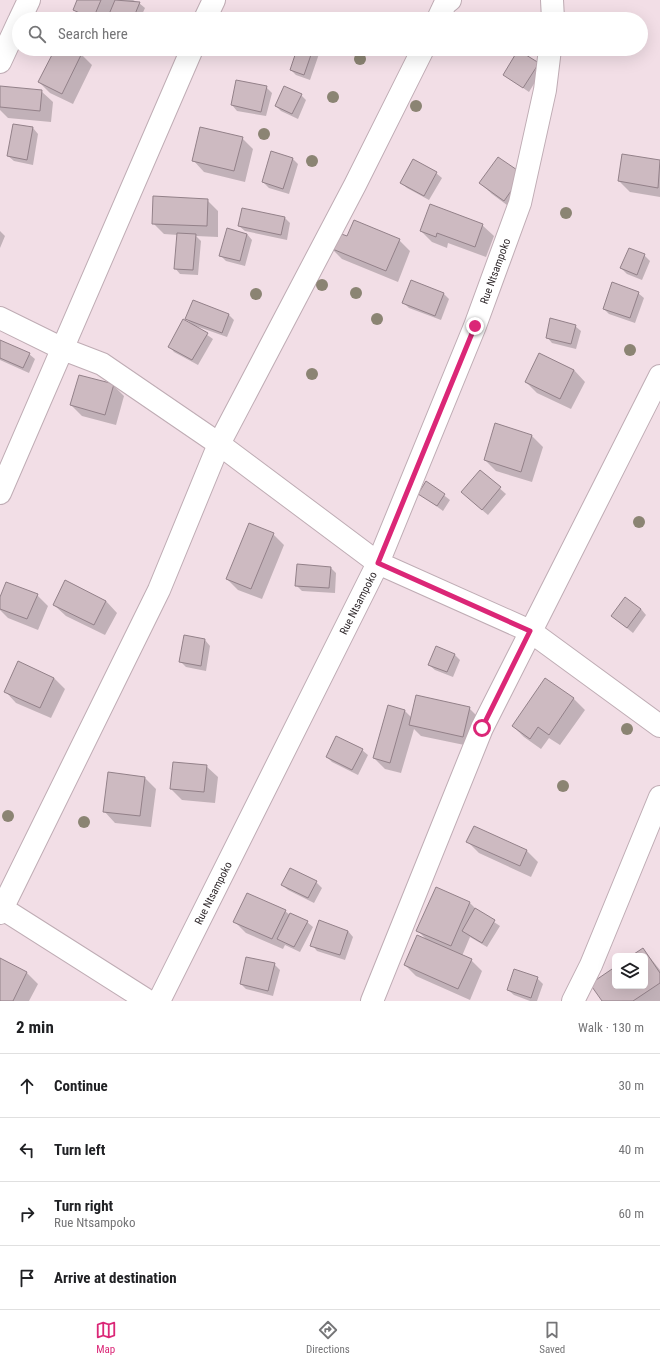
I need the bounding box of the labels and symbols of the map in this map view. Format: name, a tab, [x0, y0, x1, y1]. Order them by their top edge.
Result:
street label: Rue Ntsampoko	[478, 236, 514, 306]
route end	[466, 317, 484, 335]
street label: Rue Ntsampoko	[337, 569, 380, 637]
route start	[473, 719, 491, 737]
street label: Rue Ntsampoko	[192, 859, 235, 927]

